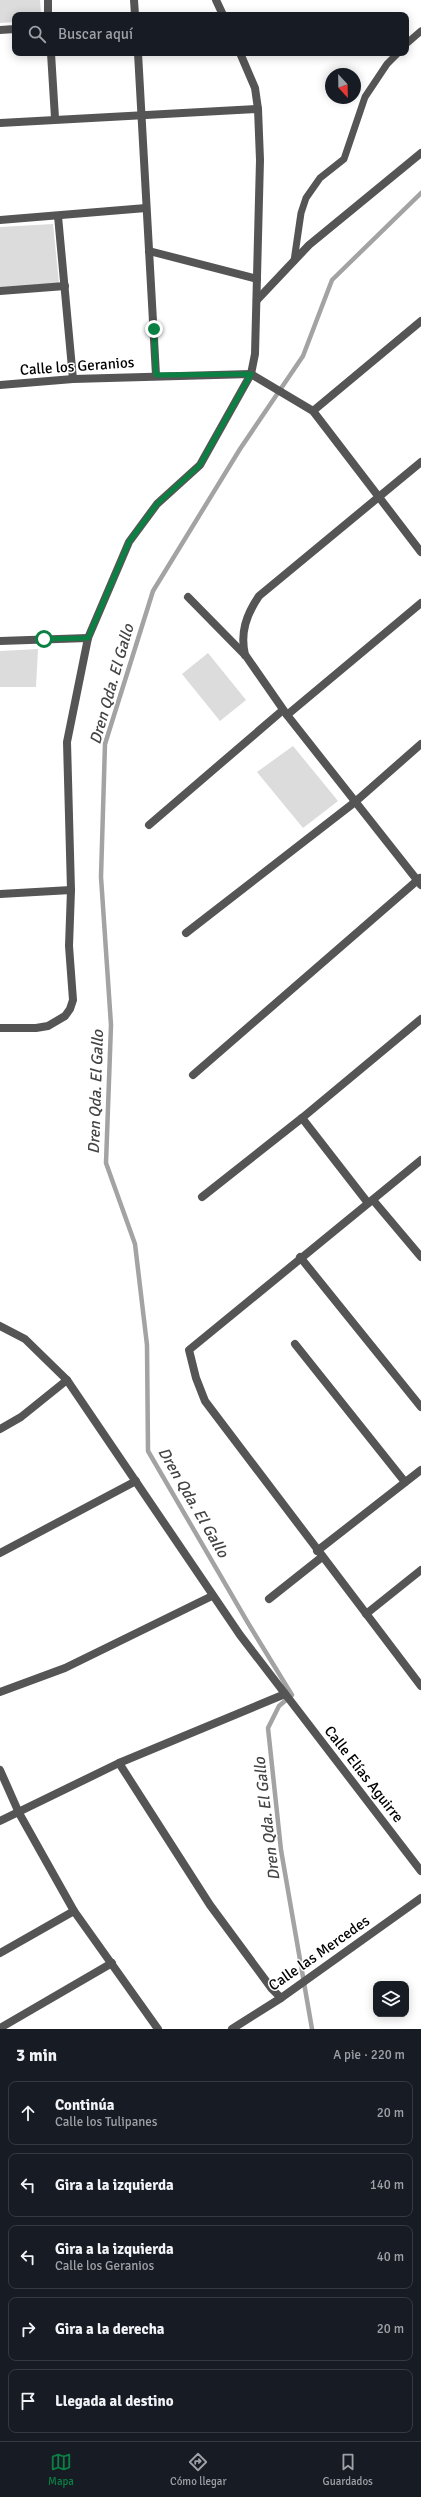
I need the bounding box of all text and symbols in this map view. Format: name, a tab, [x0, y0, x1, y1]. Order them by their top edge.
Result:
search box	[12, 12, 409, 56]
icon: search	[26, 23, 48, 45]
text: Buscar aquí	[58, 25, 133, 43]
north arrow	[325, 68, 361, 104]
route end	[145, 320, 163, 338]
street label: Calle los Geranios	[19, 353, 135, 379]
water label: Dren Qda. El Gallo	[85, 621, 139, 747]
route start	[35, 630, 53, 648]
water label: Dren Qda. El Gallo	[84, 1029, 108, 1154]
water label: Dren Qda. El Gallo	[153, 1444, 233, 1562]
street label: Calle Elías Aguirre	[321, 1722, 407, 1826]
water label: Dren Qda. El Gallo	[249, 1755, 284, 1882]
street label: Calle las Mercedes	[265, 1911, 373, 1995]
map controls	[373, 1981, 409, 2017]
button: layers	[373, 1981, 409, 2017]
text: 3 min	[16, 2045, 57, 2066]
text: A pie · 220 m	[333, 2047, 405, 2063]
text: Continúa	[55, 2096, 114, 2114]
icon: ahead	[17, 2102, 39, 2124]
text: 20 m	[377, 2105, 404, 2121]
text: Calle los Tulipanes	[55, 2114, 158, 2130]
icon: left	[17, 2174, 39, 2196]
text: Gira a la izquierda	[55, 2176, 174, 2194]
text: 140 m	[370, 2177, 404, 2193]
text: Gira a la izquierda	[55, 2240, 174, 2258]
icon: left	[17, 2246, 39, 2268]
text: 40 m	[377, 2249, 404, 2265]
text: Calle los Geranios	[55, 2258, 154, 2274]
icon: right	[17, 2318, 39, 2340]
text: Gira a la derecha	[55, 2320, 165, 2338]
text: 20 m	[377, 2321, 404, 2337]
icon: arrive	[17, 2390, 39, 2412]
text: Llegada al destino	[55, 2392, 174, 2410]
tab: Mapa	[48, 2451, 74, 2488]
tab: Cómo llegar	[170, 2451, 226, 2488]
tab: Guardados	[323, 2451, 373, 2488]

